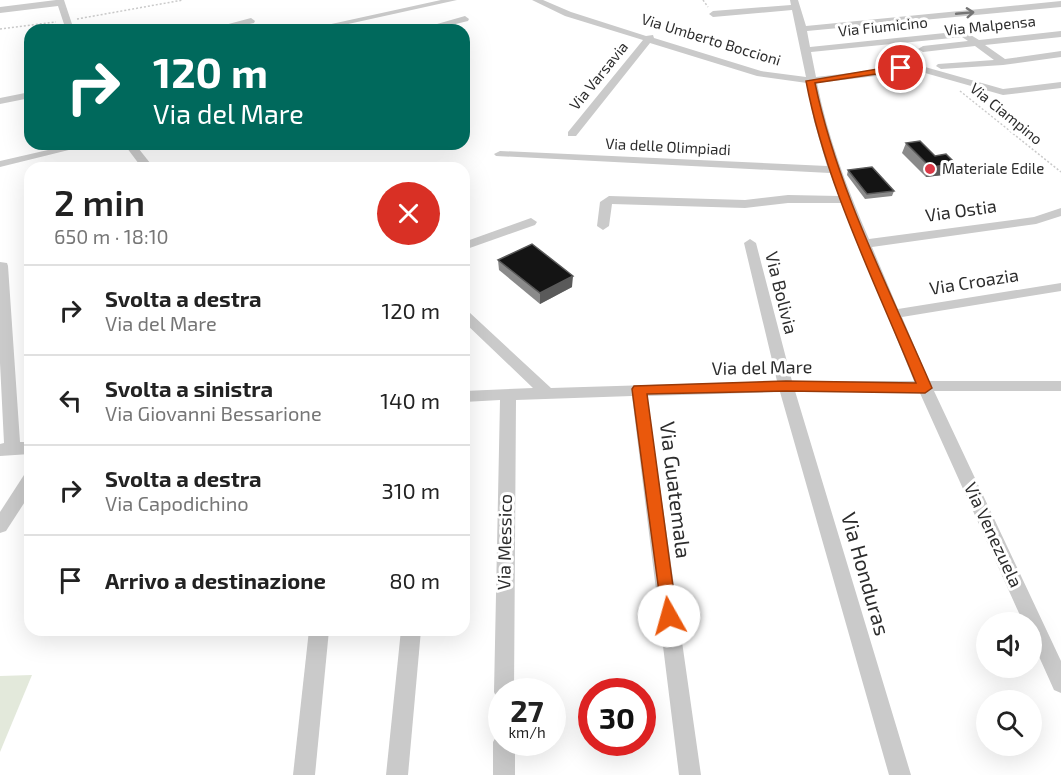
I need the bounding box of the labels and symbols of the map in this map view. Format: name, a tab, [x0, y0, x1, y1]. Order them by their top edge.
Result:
one-way arrow	[955, 7, 975, 18]
street label: Via Umberto Boccioni	[639, 9, 783, 69]
street label: Via Malpensa	[943, 11, 1036, 39]
street label: Via Fiumicino	[837, 12, 929, 40]
street label: Via Varsavia	[565, 38, 631, 113]
pin	[875, 42, 926, 93]
street label: Via Ciampino	[967, 79, 1046, 148]
street label: Via delle Olimpiadi	[605, 134, 731, 158]
place label: Materiale Edile	[942, 159, 1044, 177]
marker: Materiale Edile	[923, 162, 937, 176]
street label: Via Ostia	[924, 194, 998, 226]
street label: Via Bolivia	[761, 249, 803, 336]
street label: Via Croazia	[928, 263, 1020, 299]
street label: Via del Mare	[712, 355, 812, 379]
street label: Via Guatemala	[656, 420, 697, 560]
street label: Via Venezuela	[960, 479, 1028, 591]
street label: Via Messico	[492, 494, 516, 590]
street label: Via Honduras	[837, 509, 896, 638]
position arrow	[637, 584, 701, 648]
speed limit sign: 30	[578, 678, 656, 756]

